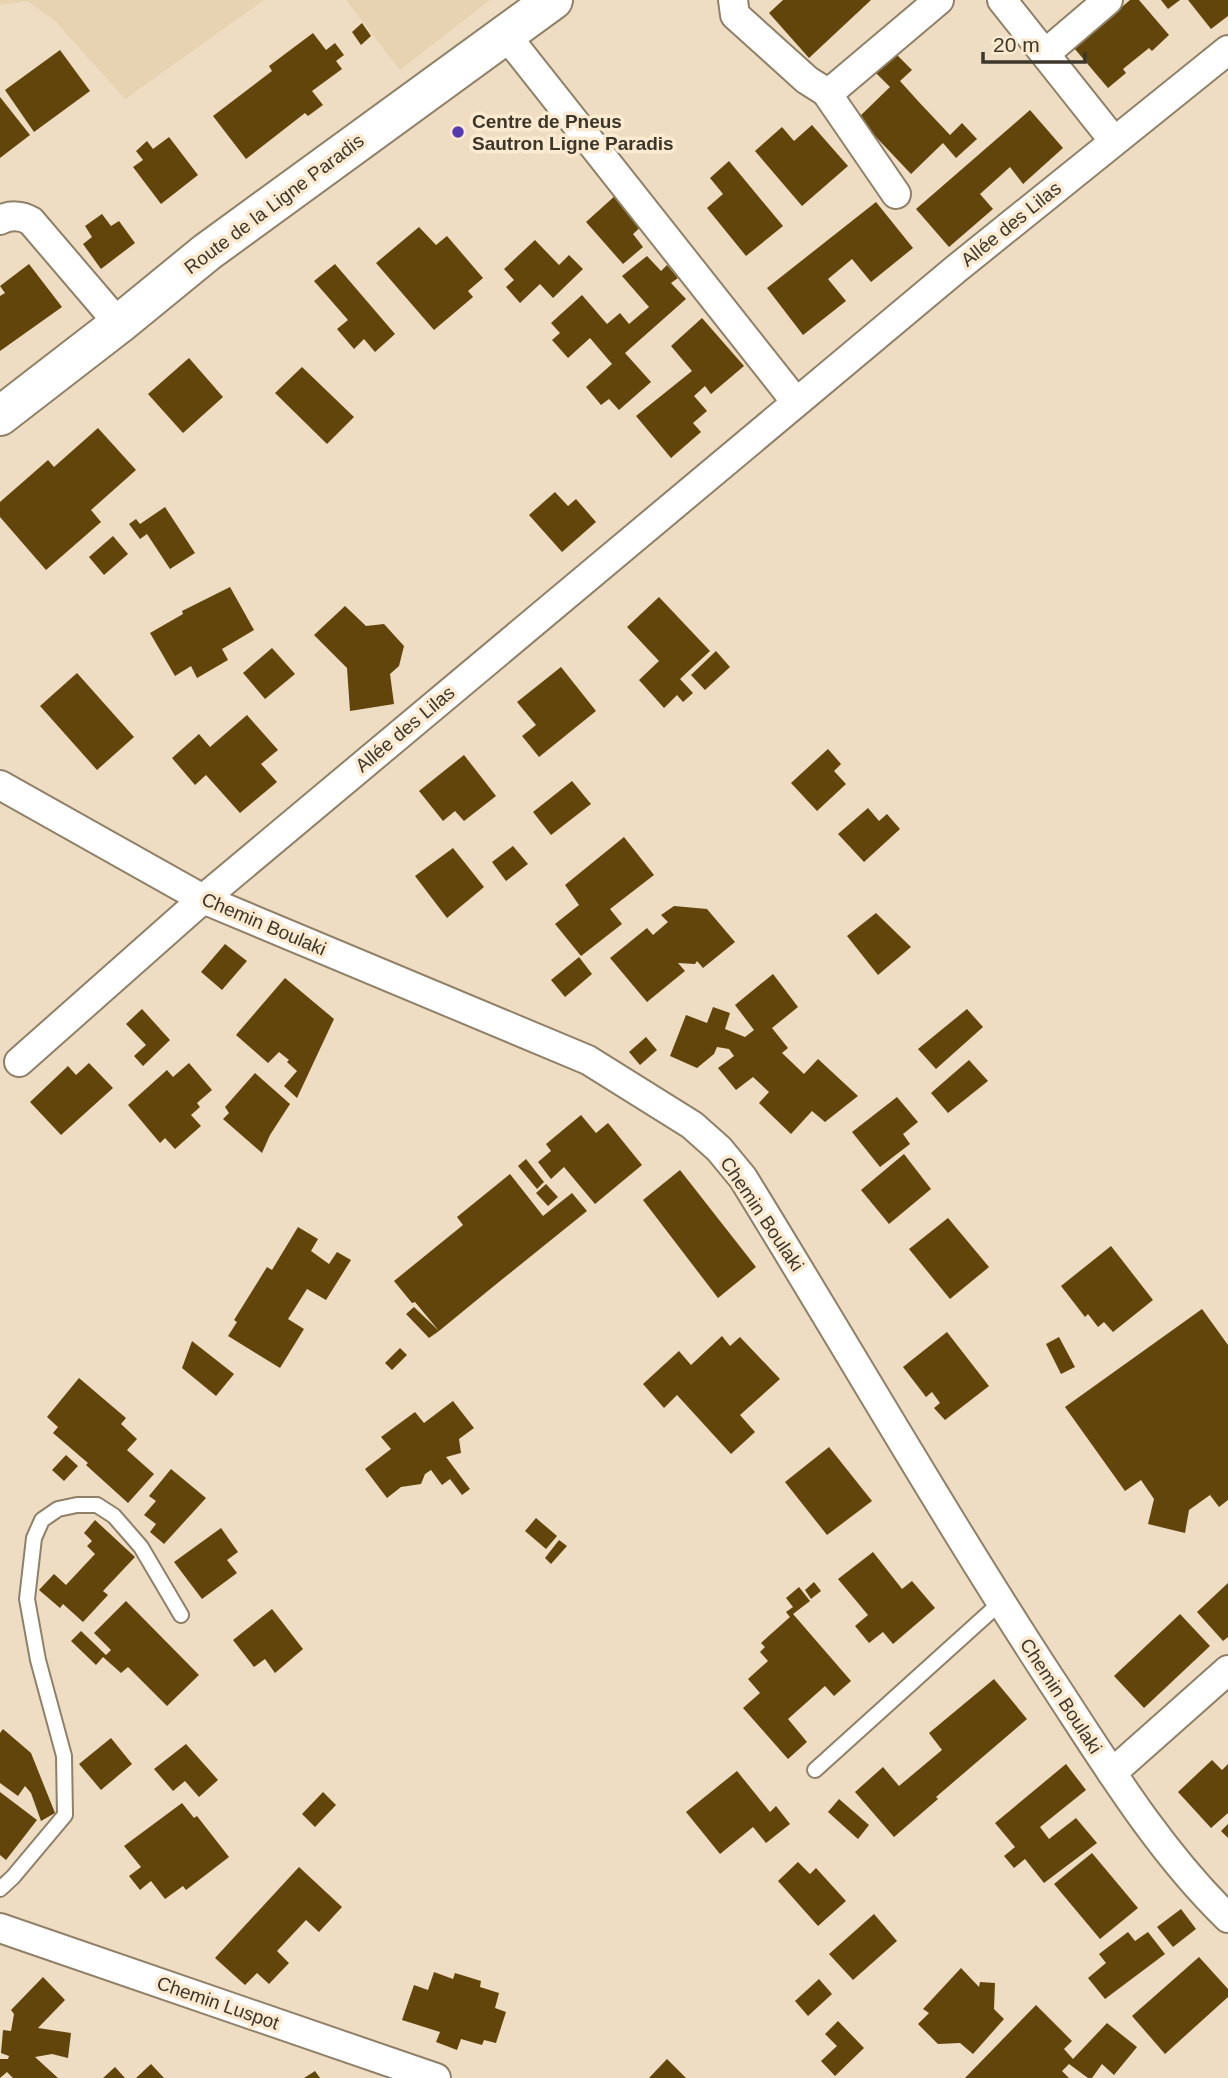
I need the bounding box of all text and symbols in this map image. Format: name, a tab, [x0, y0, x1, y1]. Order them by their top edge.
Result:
scale bar	[983, 21, 1084, 65]
text: 20 m	[993, 33, 1040, 56]
place label: Centre de Pneus Sautron Ligne Paradis	[472, 111, 674, 154]
marker: Centre de Pneus Sautron Ligne Paradis	[450, 124, 466, 140]
street label: Route de la Ligne Paradis	[180, 130, 368, 278]
street label: Allée des Lilas	[957, 177, 1065, 271]
street label: Allée des Lilas	[351, 682, 459, 776]
street label: Chemin Boulaki	[199, 888, 329, 960]
street label: Chemin Boulaki	[716, 1153, 808, 1275]
street label: Chemin Boulaki	[1016, 1634, 1106, 1758]
street label: Chemin Luspot	[154, 1972, 283, 2034]

